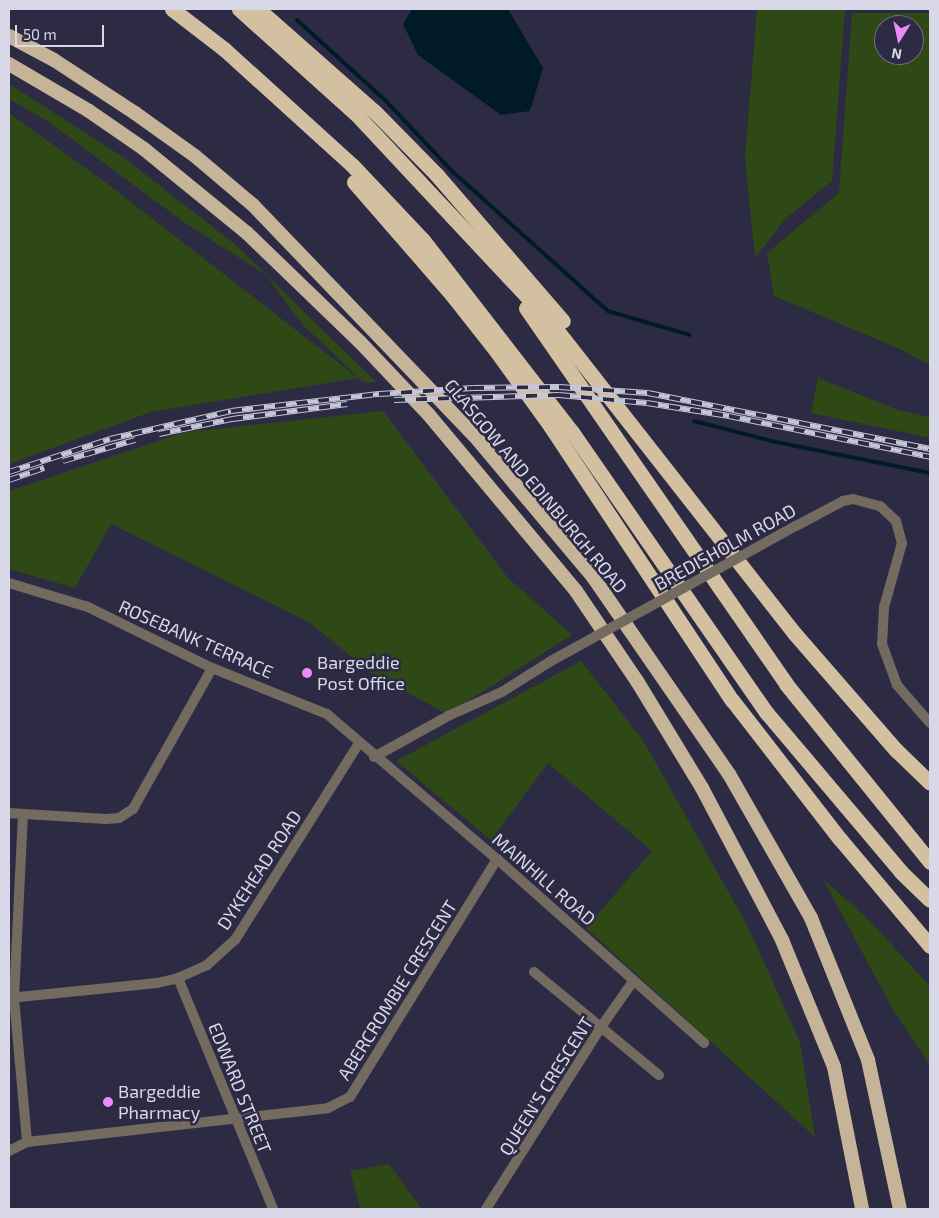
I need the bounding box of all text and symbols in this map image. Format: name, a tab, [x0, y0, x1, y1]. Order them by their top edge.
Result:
scale bar	[18, 15, 106, 47]
north arrow	[874, 15, 924, 65]
text: 50 m	[23, 25, 57, 43]
text: N	[890, 45, 903, 64]
street label: GLASGOW AND EDINBURGH ROAD	[440, 374, 632, 598]
street label: BREDISHOLM ROAD	[650, 499, 800, 595]
street label: ROSEBANK TERRACE	[115, 595, 277, 683]
place label: Bargeddie Post Office	[317, 652, 405, 694]
marker: Bargeddie Post Office	[301, 667, 313, 679]
street label: DYKEHEAD ROAD	[212, 806, 306, 934]
street label: MAINHILL ROAD	[488, 828, 600, 930]
street label: ABERCROMBIE CRESCENT	[333, 896, 461, 1084]
street label: QUEEN'S CRESCENT	[494, 1013, 598, 1159]
street label: EDWARD STREET	[204, 1019, 276, 1157]
place label: Bargeddie Pharmacy	[118, 1081, 201, 1124]
marker: Bargeddie Pharmacy	[102, 1096, 114, 1108]

